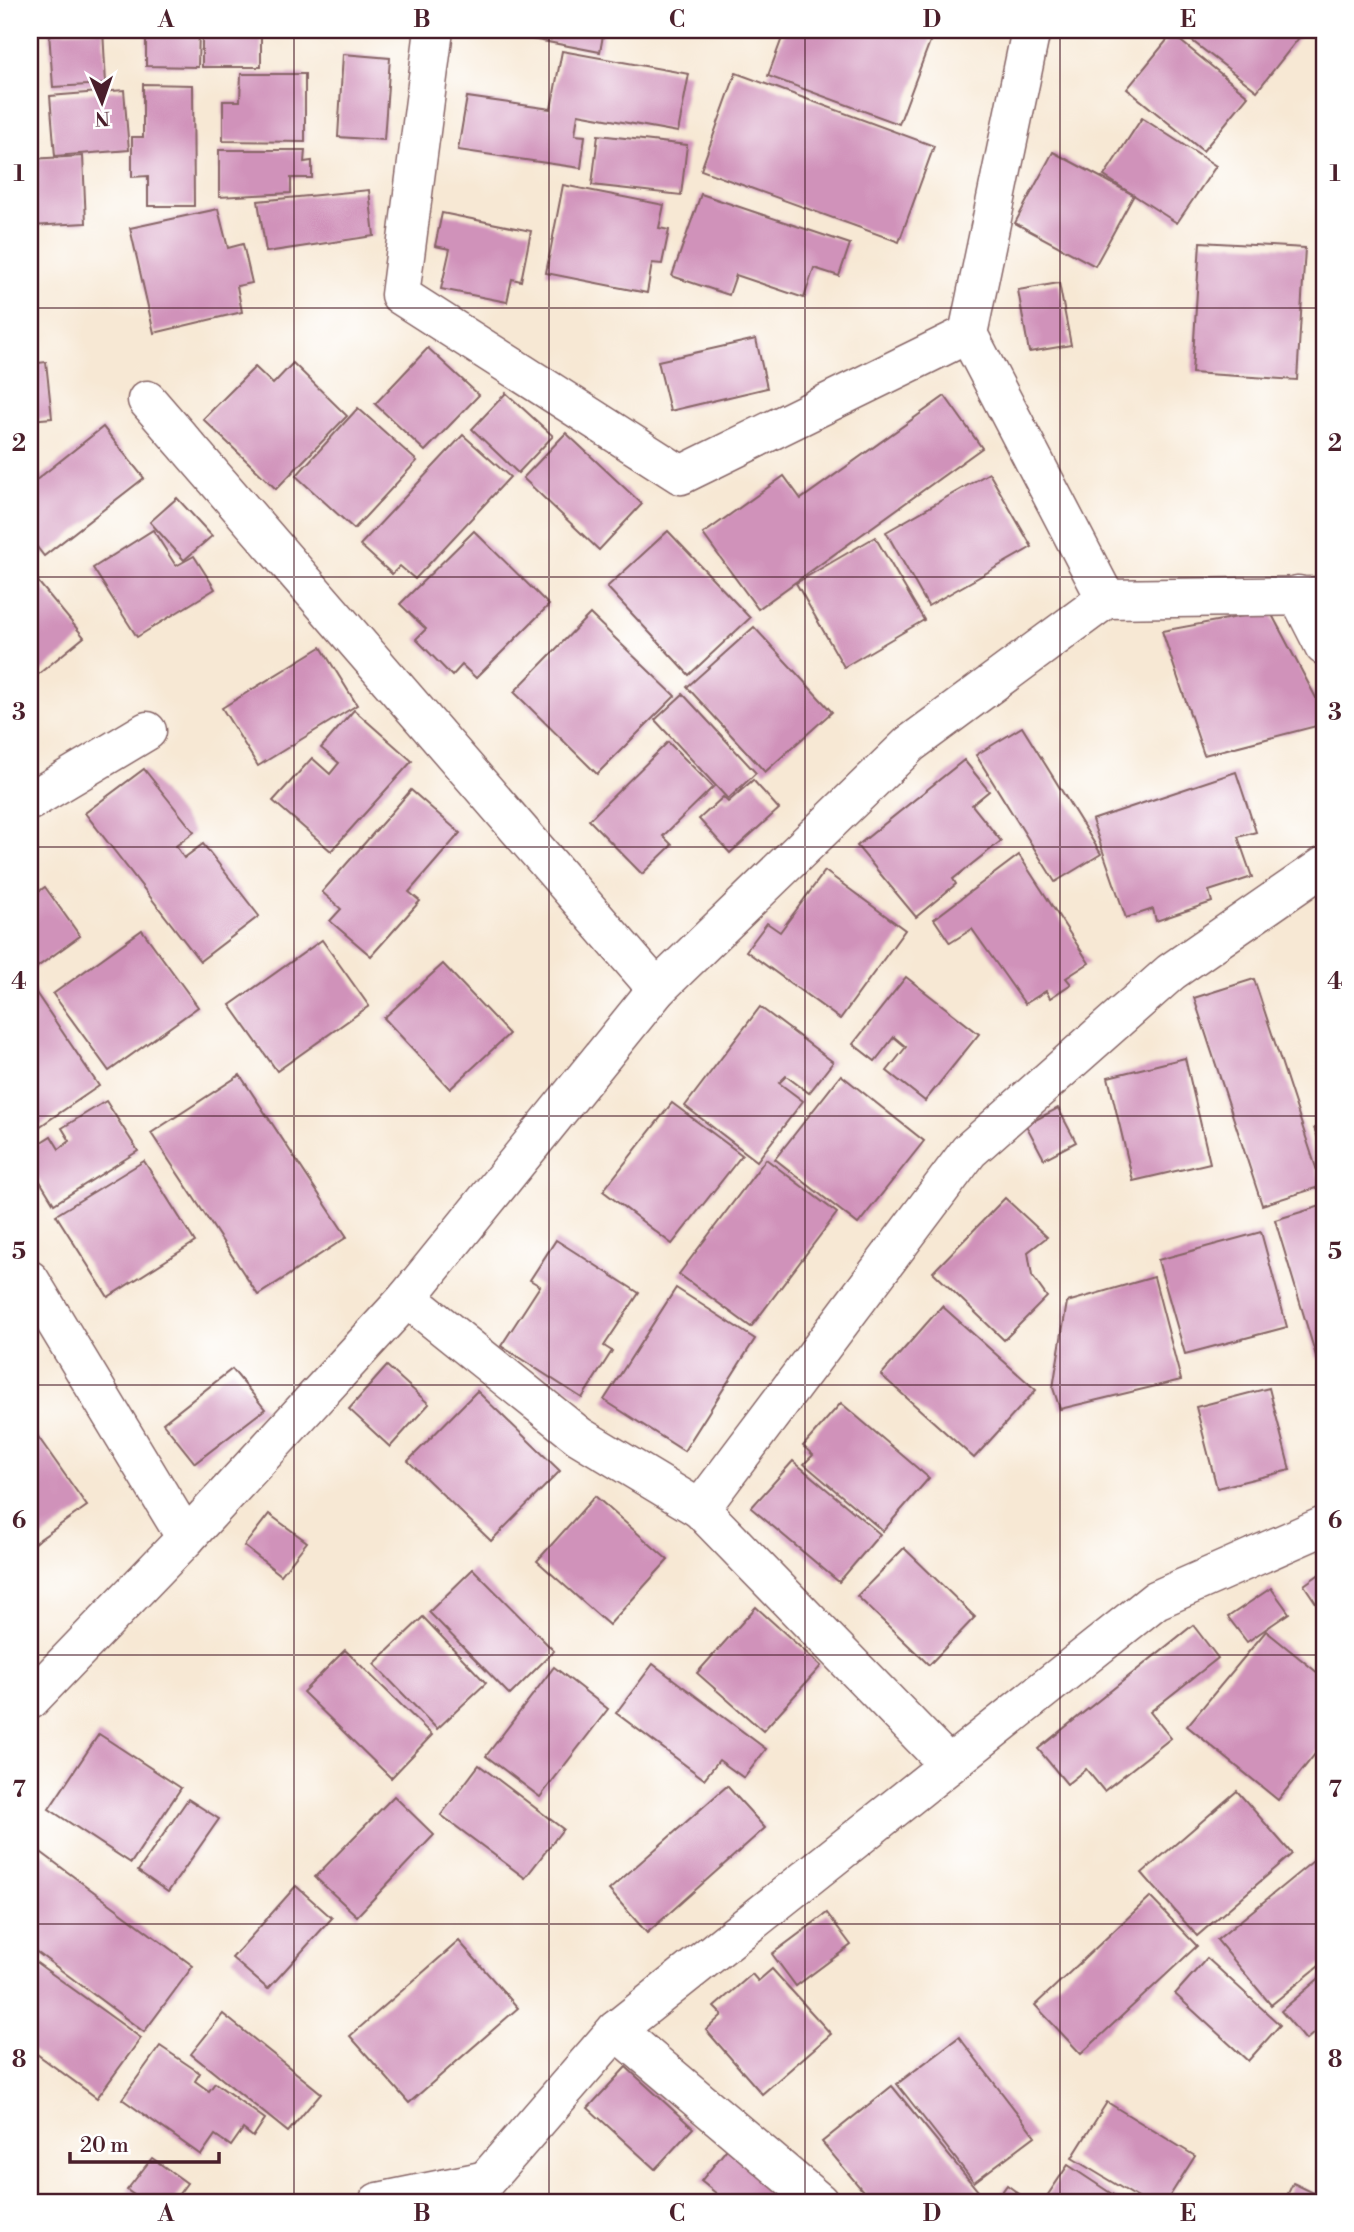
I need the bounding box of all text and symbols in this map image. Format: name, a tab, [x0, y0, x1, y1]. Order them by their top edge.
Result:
text: A	[157, 6, 175, 34]
text: B	[413, 6, 431, 34]
text: C	[669, 6, 685, 34]
text: D	[923, 6, 941, 34]
text: E	[1180, 6, 1196, 34]
north arrow	[66, 66, 136, 136]
text: N	[95, 106, 110, 130]
text: 1	[13, 160, 25, 188]
text: 1	[1329, 160, 1341, 188]
text: 2	[12, 430, 26, 458]
text: 2	[1328, 430, 1342, 458]
text: 3	[12, 699, 26, 727]
text: 3	[1328, 699, 1342, 727]
text: 4	[11, 968, 27, 996]
text: 4	[1327, 968, 1343, 996]
text: 5	[12, 1238, 26, 1266]
text: 5	[1328, 1238, 1342, 1266]
text: 6	[12, 1507, 26, 1535]
text: 6	[1328, 1507, 1342, 1535]
text: 7	[12, 1776, 26, 1804]
text: 7	[1328, 1776, 1342, 1804]
text: 8	[12, 2046, 26, 2074]
text: 8	[1328, 2046, 1342, 2074]
scale bar	[70, 2120, 219, 2164]
text: 20 m	[80, 2133, 129, 2159]
text: A	[157, 2200, 175, 2228]
text: B	[413, 2200, 431, 2228]
text: C	[669, 2200, 685, 2228]
text: D	[923, 2200, 941, 2228]
text: E	[1180, 2200, 1196, 2228]

